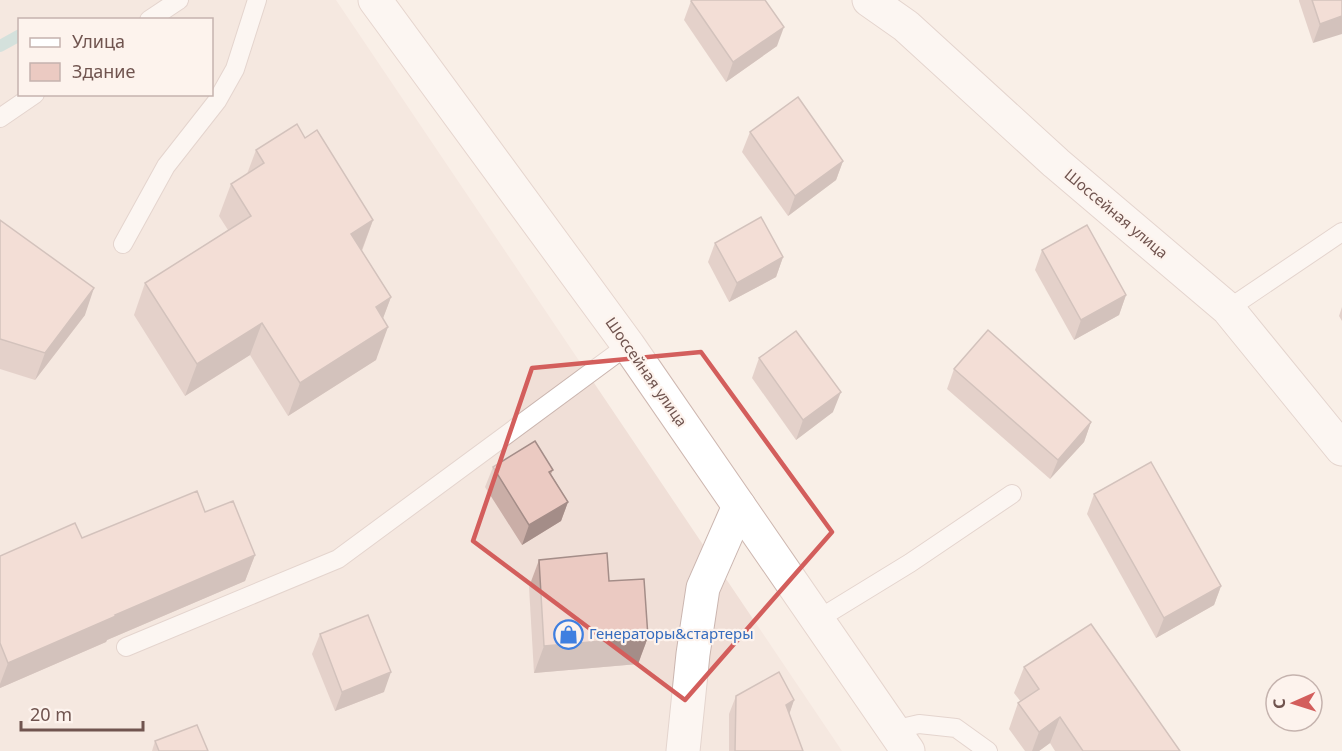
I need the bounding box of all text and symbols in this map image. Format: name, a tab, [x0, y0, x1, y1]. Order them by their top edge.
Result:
legend	[18, 18, 213, 96]
text: Улица	[72, 29, 125, 53]
text: Здание	[72, 59, 136, 83]
street label: Шоссейная улица	[1061, 164, 1173, 262]
street label: Шоссейная улица	[602, 313, 692, 430]
shop icon: Генераторы&стартеры	[552, 618, 584, 650]
place label: Генераторы&стартеры	[589, 623, 754, 643]
north arrow	[1264, 673, 1324, 733]
scale bar	[21, 694, 142, 732]
text: С	[1268, 698, 1290, 710]
text: 20 m	[30, 702, 72, 726]

